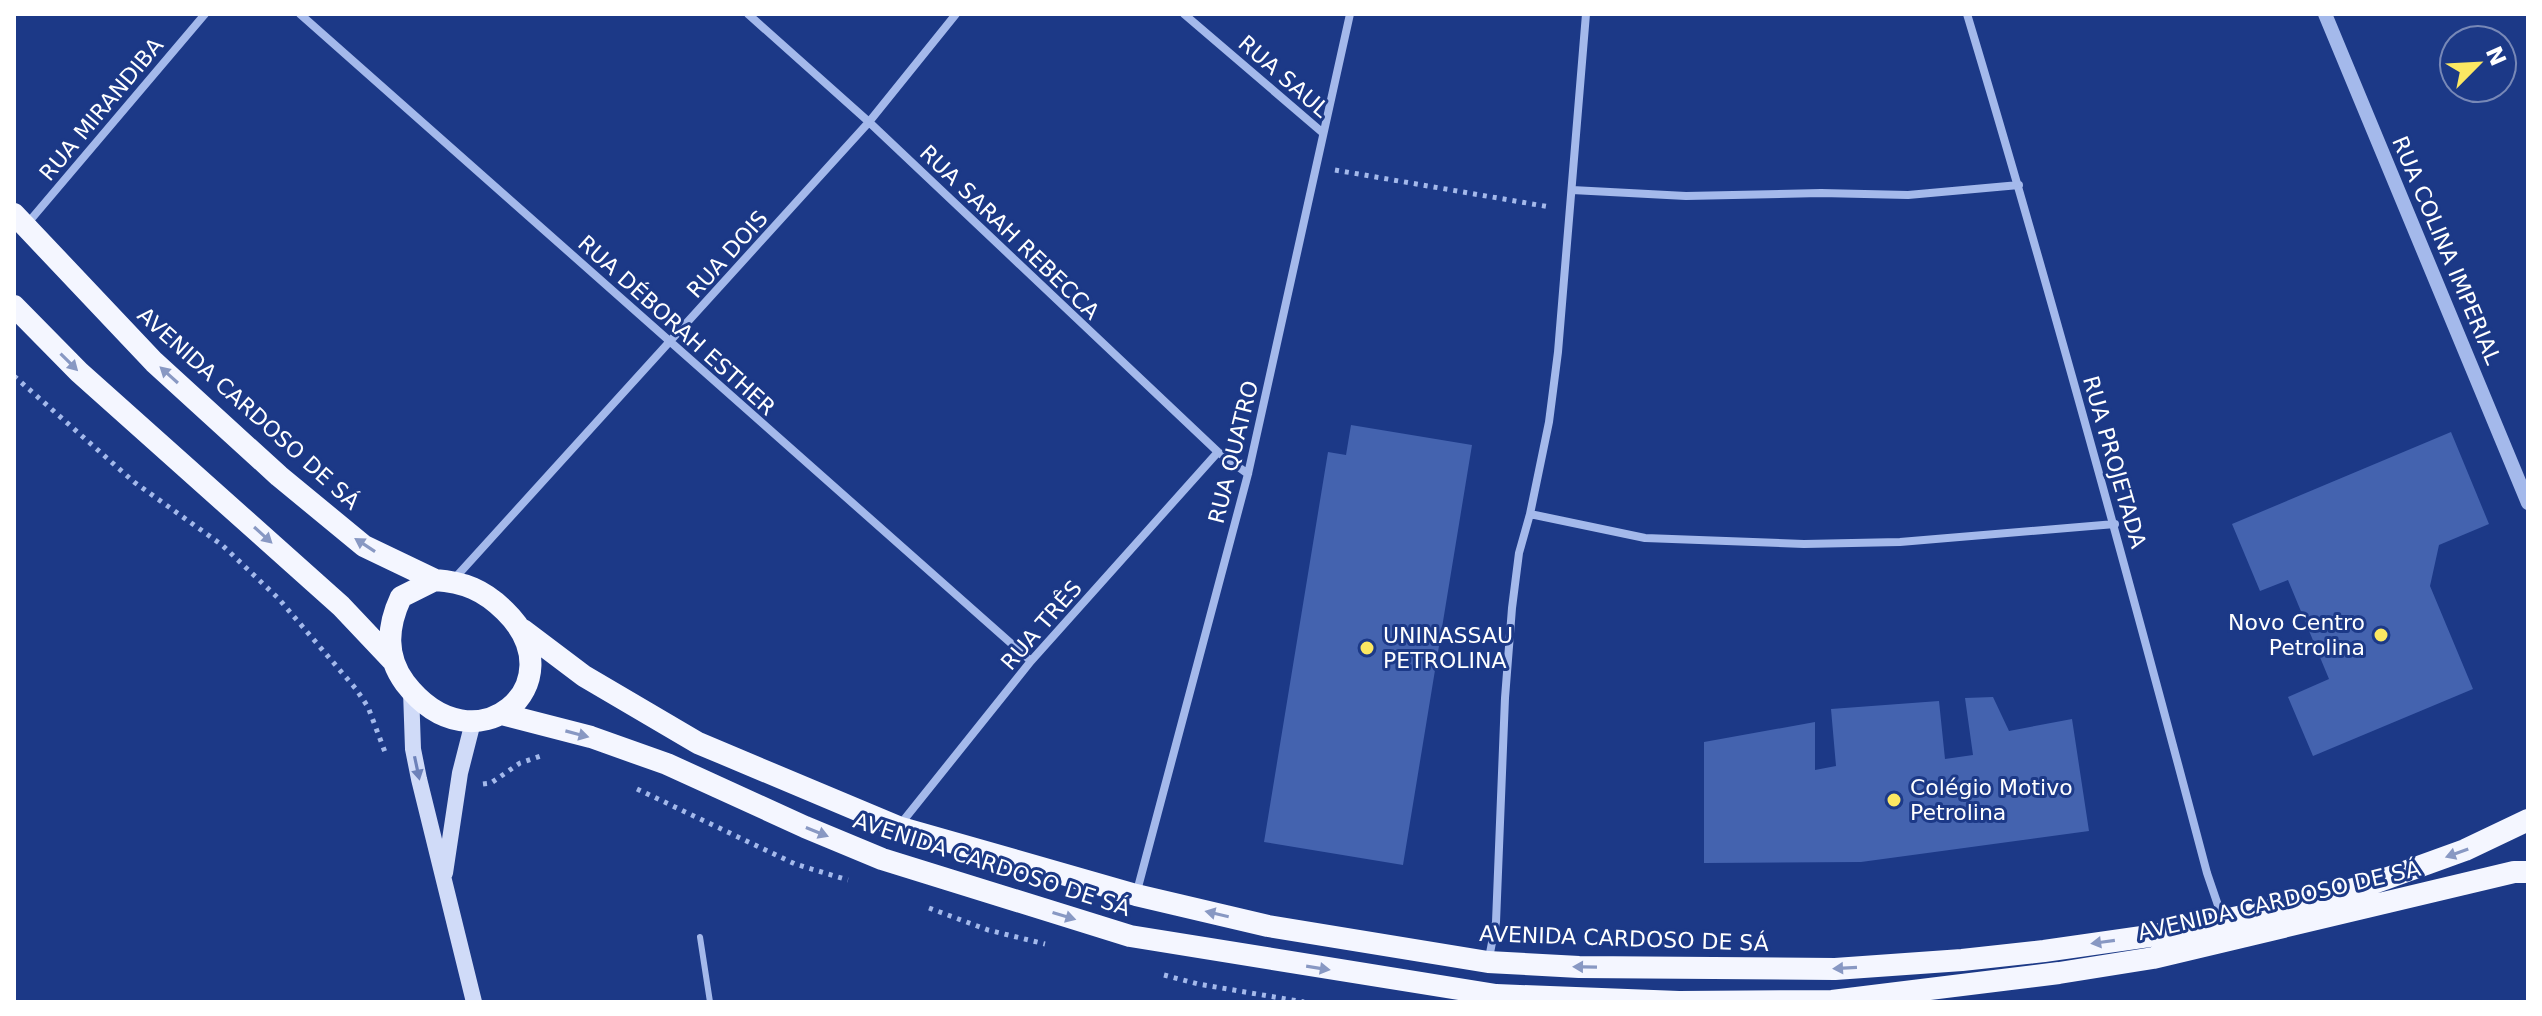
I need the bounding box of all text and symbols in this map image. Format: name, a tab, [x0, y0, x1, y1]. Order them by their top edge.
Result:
north arrow	[2438, 24, 2518, 104]
street label: RUA SAUL	[1234, 30, 1334, 123]
street label: RUA MIRANDIBA	[34, 33, 168, 186]
text: N	[2481, 43, 2511, 70]
street label: RUA COLINA IMPERIAL	[2387, 133, 2506, 369]
street label: RUA SARAH REBECCA	[915, 140, 1105, 325]
street label: RUA DOIS	[682, 206, 773, 303]
street label: RUA DÉBORAH ESTHER	[573, 230, 780, 420]
street label: AVENIDA CARDOSO DE SÁ	[133, 302, 365, 515]
one-way arrow	[59, 352, 78, 371]
one-way arrow	[159, 367, 178, 385]
street label: RUA PROJETADA	[2078, 373, 2151, 551]
street label: RUA QUATRO	[1204, 378, 1263, 526]
one-way arrow	[253, 526, 272, 544]
one-way arrow	[355, 537, 376, 552]
street label: RUA TRÊS	[996, 576, 1087, 675]
place label: Novo Centro Petrolina	[2228, 610, 2365, 660]
place label: UNINASSAU PETROLINA	[1383, 623, 1513, 673]
marker: Novo Centro Petrolina	[2372, 626, 2390, 644]
marker: UNINASSAU PETROLINA	[1358, 639, 1376, 657]
one-way arrow	[565, 728, 590, 740]
one-way arrow	[411, 756, 424, 781]
place label: Colégio Motivo Petrolina	[1910, 775, 2073, 825]
marker: Colégio Motivo Petrolina	[1885, 791, 1903, 809]
street label: AVENIDA CARDOSO DE SÁ	[850, 808, 1133, 921]
one-way arrow	[805, 826, 829, 839]
one-way arrow	[2445, 847, 2469, 859]
street label: AVENIDA CARDOSO DE SÁ	[2135, 856, 2423, 945]
one-way arrow	[1205, 907, 1230, 920]
one-way arrow	[1052, 910, 1076, 922]
street label: AVENIDA CARDOSO DE SÁ	[1479, 921, 1769, 956]
one-way arrow	[2091, 936, 2116, 949]
one-way arrow	[1572, 960, 1597, 973]
one-way arrow	[1306, 962, 1331, 974]
one-way arrow	[1832, 962, 1857, 975]

